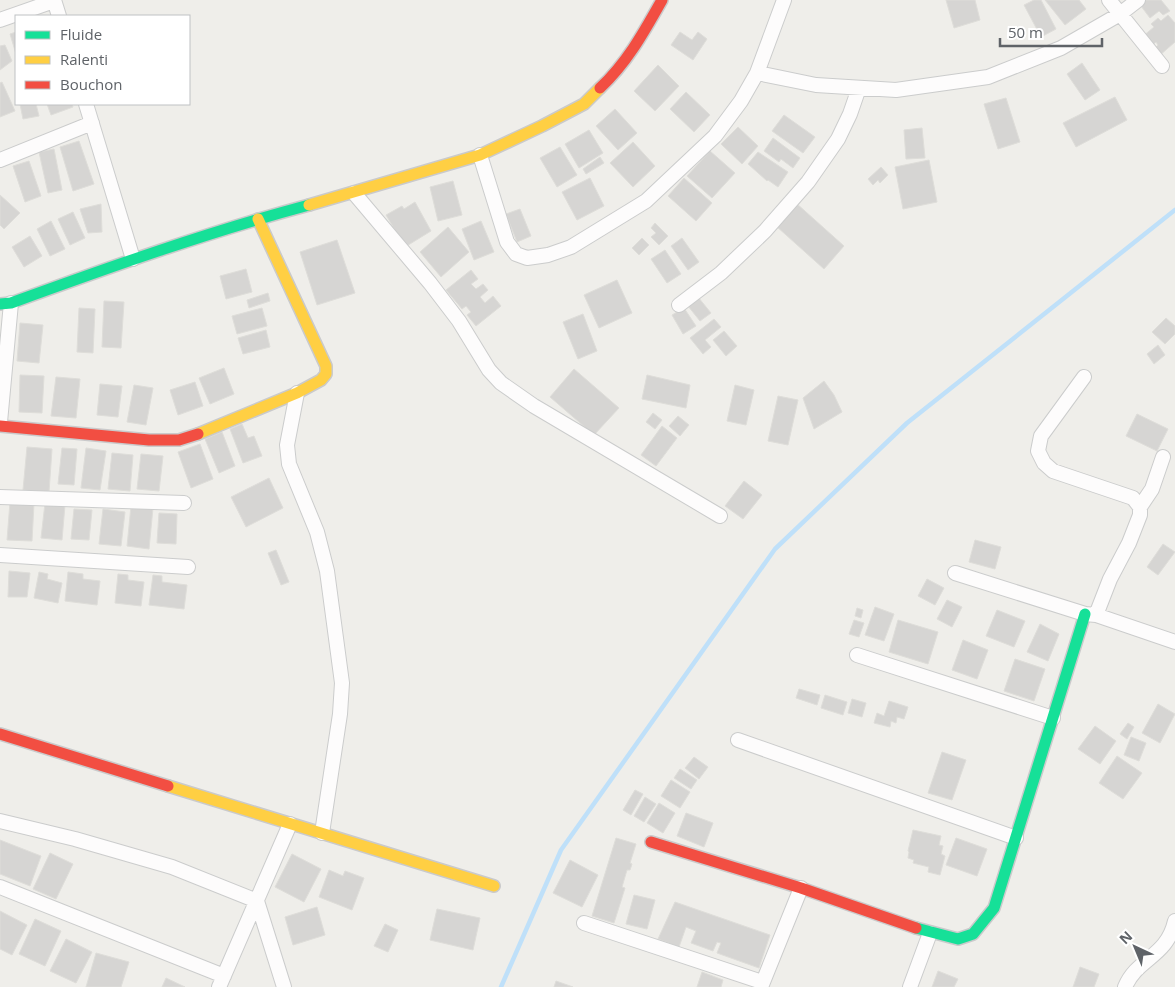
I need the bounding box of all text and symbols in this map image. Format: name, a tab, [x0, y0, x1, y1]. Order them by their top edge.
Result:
legend	[15, 15, 190, 105]
scale bar	[1000, 15, 1102, 47]
text: 50 m	[1008, 22, 1043, 42]
text: Fluide	[60, 24, 102, 44]
text: Ralenti	[60, 49, 108, 69]
text: Bouchon	[60, 74, 123, 94]
north arrow	[1110, 922, 1160, 972]
text: N	[1115, 926, 1136, 948]

